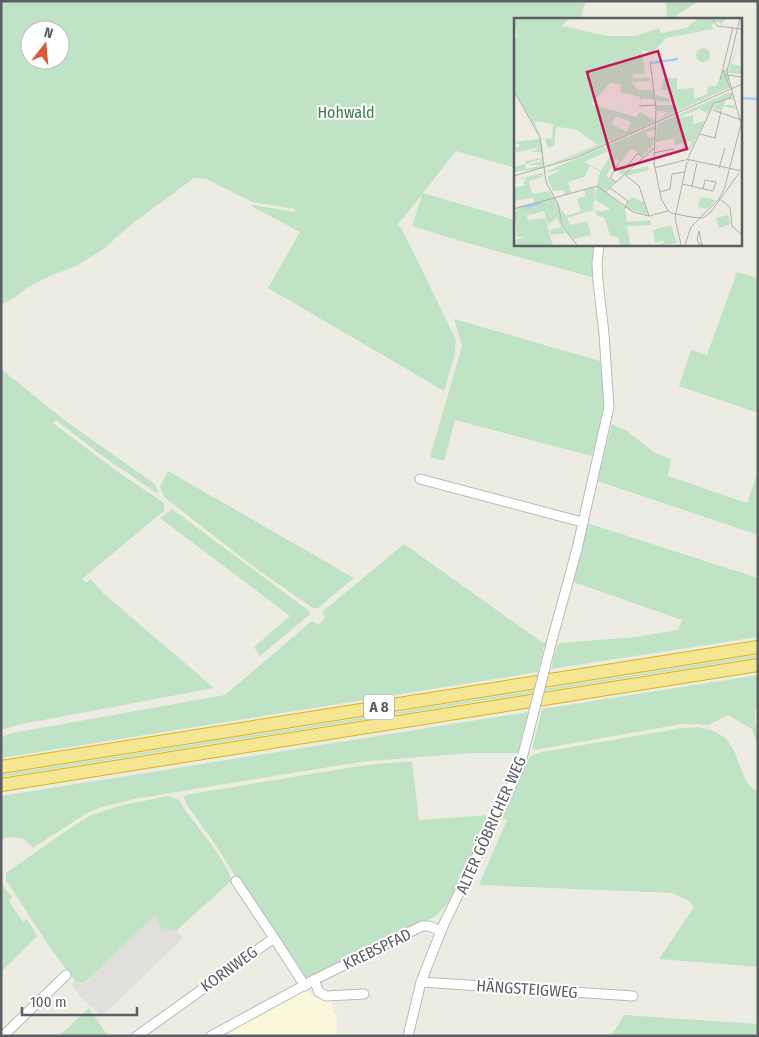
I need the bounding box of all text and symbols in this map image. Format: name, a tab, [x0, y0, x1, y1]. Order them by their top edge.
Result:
inset map	[514, 18, 742, 245]
north arrow	[20, 20, 70, 70]
text: N	[42, 24, 55, 42]
park label: Hohwald	[317, 103, 375, 122]
road number: A 8	[364, 694, 394, 720]
street label: ALTER GÖBRICHER WEG	[452, 753, 530, 897]
street label: KREBSPFAD	[340, 924, 414, 974]
street label: KORNWEG	[197, 942, 261, 996]
street label: HÄNGSTEIGWEG	[476, 976, 578, 1002]
scale bar	[22, 984, 138, 1016]
text: 100 m	[30, 993, 67, 1011]

